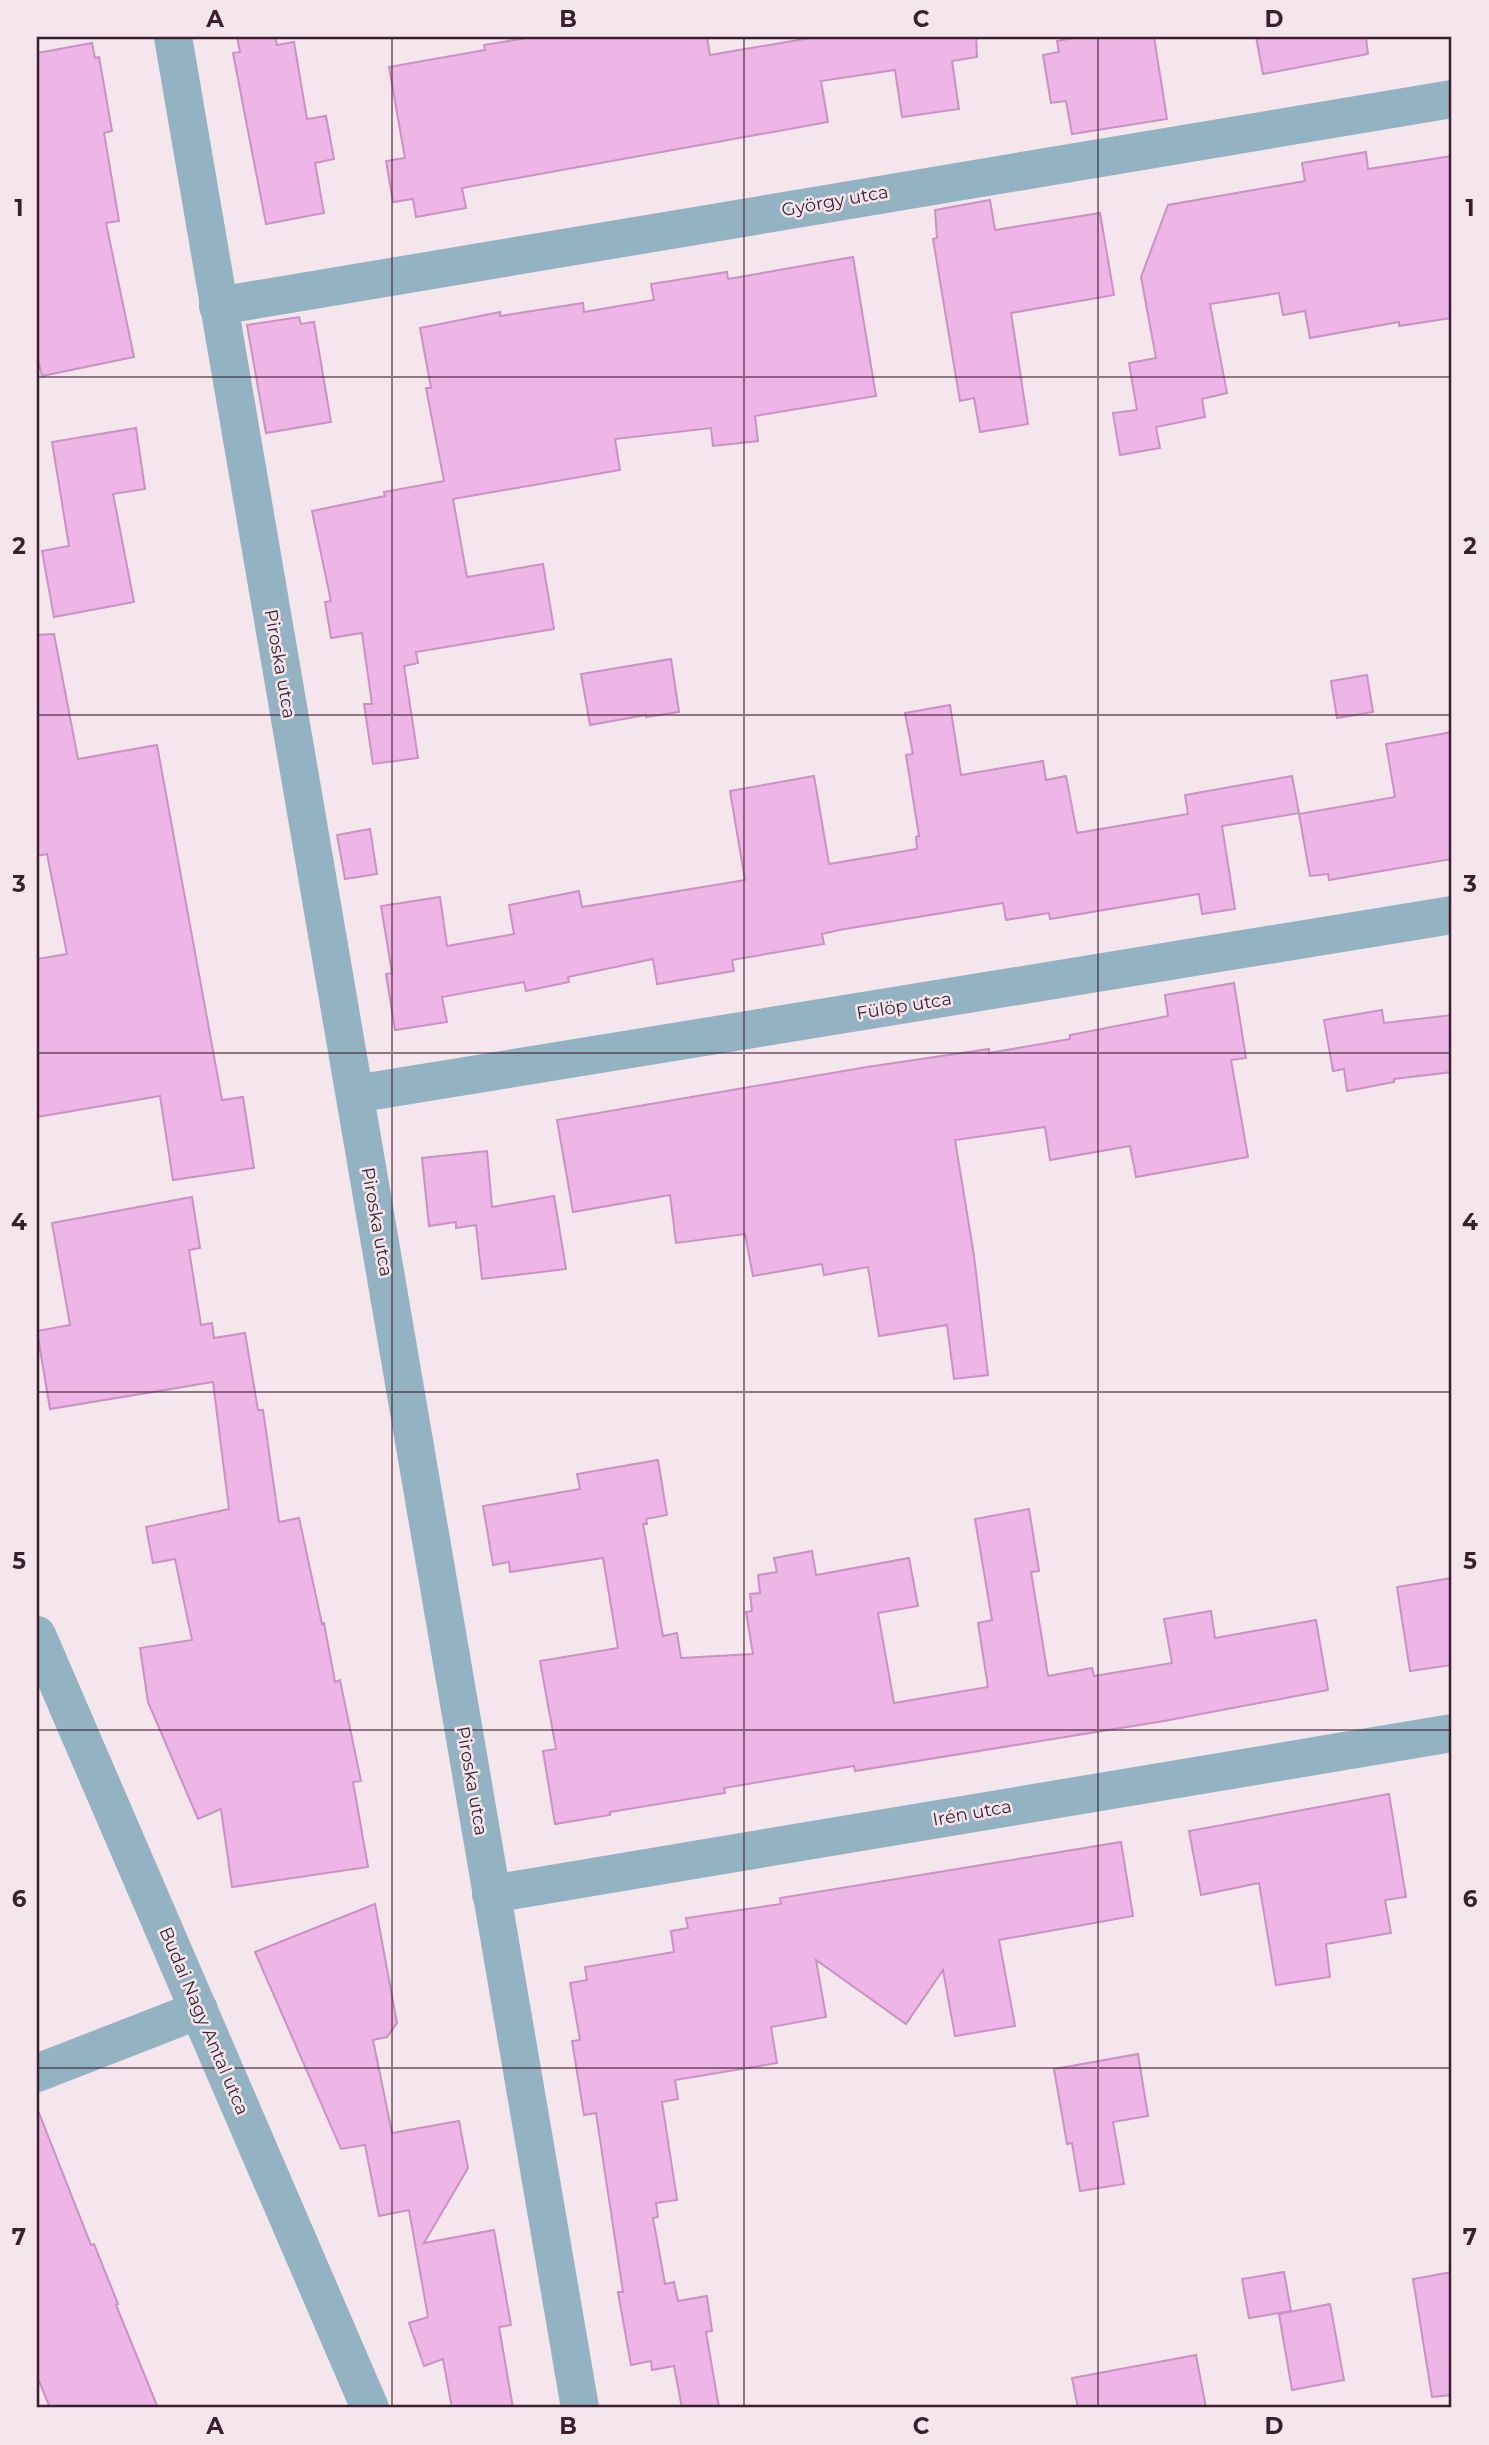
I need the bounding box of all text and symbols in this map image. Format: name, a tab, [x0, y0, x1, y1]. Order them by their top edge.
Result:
text: A	[205, 5, 224, 33]
text: B	[559, 5, 577, 33]
text: C	[913, 5, 930, 33]
text: D	[1265, 5, 1284, 33]
street label: György utca	[780, 181, 890, 221]
text: 1	[14, 194, 24, 222]
text: 1	[1465, 194, 1475, 222]
text: 2	[12, 532, 26, 560]
text: 2	[1463, 532, 1477, 560]
street label: Piroska utca	[260, 608, 300, 720]
text: 3	[11, 870, 26, 898]
text: 3	[1462, 870, 1477, 898]
street label: Fülöp utca	[855, 988, 953, 1024]
street label: Piroska utca	[357, 1166, 397, 1278]
text: 4	[11, 1208, 27, 1236]
text: 4	[1462, 1208, 1478, 1236]
text: 5	[12, 1547, 26, 1575]
text: 5	[1463, 1547, 1477, 1575]
street label: Piroska utca	[452, 1725, 492, 1837]
street label: Irén utca	[931, 1795, 1013, 1831]
text: 6	[12, 1885, 27, 1913]
text: 6	[1463, 1885, 1478, 1913]
street label: Budai Nagy Antal utca	[154, 1924, 254, 2118]
text: 7	[12, 2223, 26, 2251]
text: 7	[1463, 2223, 1477, 2251]
text: A	[205, 2412, 224, 2440]
text: B	[559, 2412, 577, 2440]
text: C	[913, 2412, 930, 2440]
text: D	[1265, 2412, 1284, 2440]

